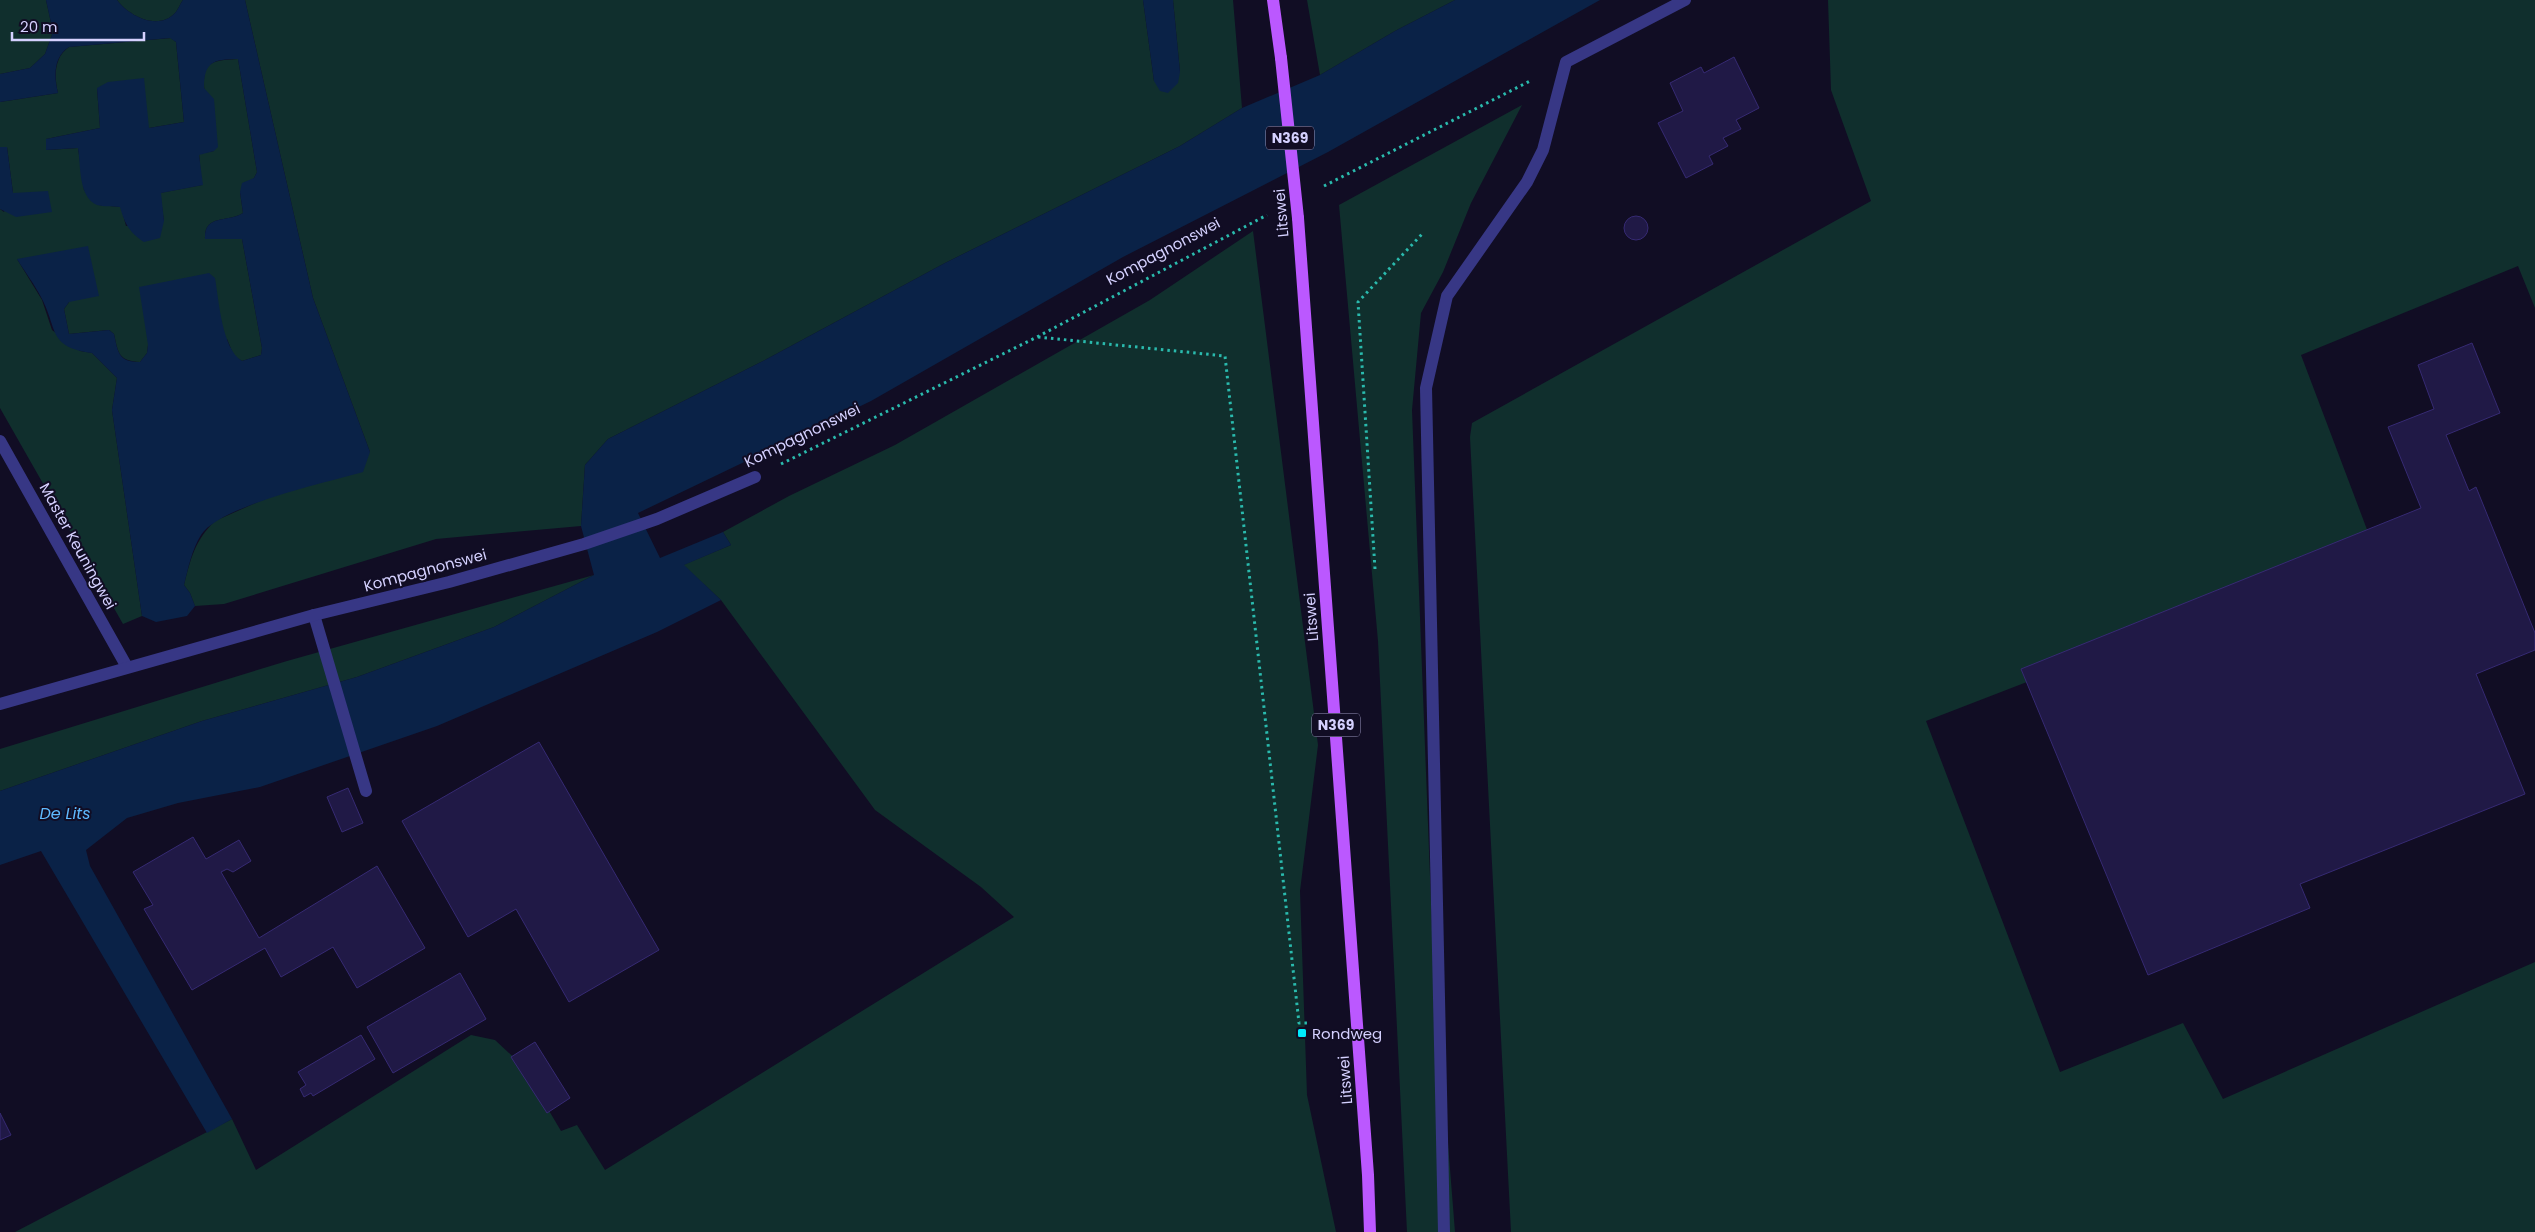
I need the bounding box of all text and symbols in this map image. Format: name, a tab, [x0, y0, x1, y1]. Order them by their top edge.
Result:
scale bar	[12, 10, 145, 42]
text: 20 m	[20, 16, 58, 37]
road number: N369	[1266, 126, 1314, 150]
street label: Litswei	[1268, 188, 1294, 238]
street label: Kompagnonswei	[1102, 212, 1224, 290]
street label: Kompagnonswei	[741, 398, 863, 472]
street label: Master Keuningwei	[35, 479, 121, 613]
street label: Kompagnonswei	[361, 544, 489, 596]
street label: Litswei	[1299, 592, 1323, 642]
road number: N369	[1312, 714, 1360, 736]
water label: De Lits	[39, 802, 91, 825]
place label: Rondweg	[1312, 1023, 1382, 1044]
marker: Rondweg	[1296, 1027, 1308, 1039]
street label: Litswei	[1333, 1055, 1357, 1105]

